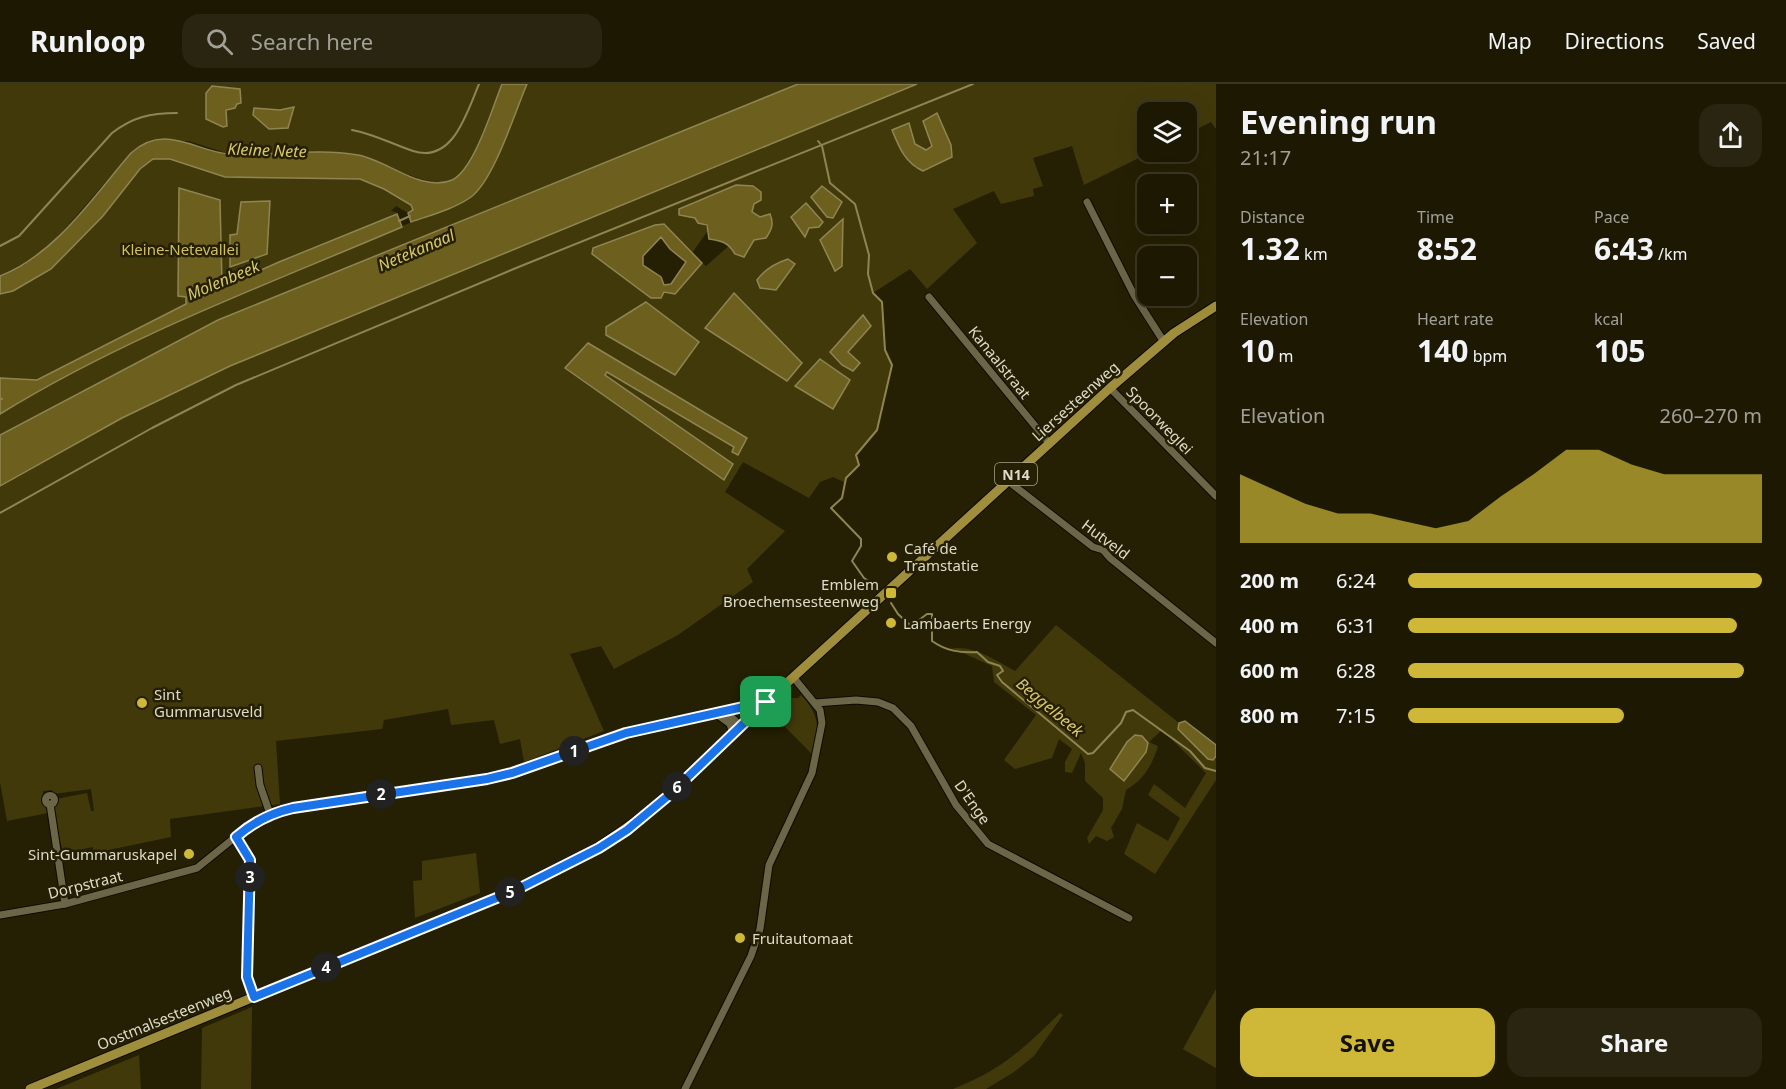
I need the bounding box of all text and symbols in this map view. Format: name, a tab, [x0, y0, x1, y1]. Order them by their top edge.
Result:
search box	[182, 14, 602, 68]
text: Runloop	[30, 22, 146, 60]
icon: search	[203, 25, 236, 58]
text: Search here	[251, 26, 373, 56]
text: Map	[1488, 27, 1532, 55]
text: Directions	[1565, 27, 1664, 55]
text: Saved	[1697, 27, 1756, 55]
text: Evening run	[1240, 99, 1437, 144]
map controls	[1137, 102, 1197, 306]
button: layers	[1137, 102, 1197, 162]
button: share	[1699, 104, 1762, 167]
water label: Kleine Nete	[227, 138, 307, 162]
text: 21:17	[1240, 144, 1291, 171]
button: +	[1137, 174, 1197, 234]
text: Distance	[1240, 206, 1305, 228]
text: Time	[1417, 206, 1454, 228]
text: Pace	[1594, 206, 1629, 228]
water label: Netekanaal	[374, 224, 458, 276]
text: 1.32	[1240, 228, 1300, 269]
text: 8:52	[1417, 228, 1477, 269]
text: 6:43	[1594, 228, 1654, 269]
park label: Kleine-Netevallei	[121, 239, 239, 259]
text: km	[1300, 243, 1328, 265]
text: /km	[1654, 243, 1688, 265]
button: −	[1137, 246, 1197, 306]
water label: Molenbeek	[183, 254, 264, 305]
text: Elevation	[1240, 308, 1308, 330]
text: Heart rate	[1417, 308, 1493, 330]
text: kcal	[1594, 308, 1623, 330]
street label: Kanaalstraat	[964, 321, 1036, 403]
text: 10	[1240, 330, 1274, 371]
text: 140	[1417, 330, 1468, 371]
text: 105	[1594, 330, 1645, 371]
text: m	[1274, 345, 1293, 367]
text: bpm	[1468, 345, 1507, 367]
street label: Liersesteenweg	[1027, 357, 1123, 445]
street label: Spoorweglei	[1122, 382, 1198, 458]
text: Elevation	[1240, 402, 1325, 429]
text: 260–270 m	[1659, 402, 1762, 429]
road number: N14	[995, 463, 1037, 485]
street label: Hutveld	[1078, 514, 1134, 564]
place label: Café de Tramstatie	[904, 538, 979, 575]
marker: Café de Tramstatie	[885, 550, 899, 564]
text: 200 m	[1240, 567, 1299, 594]
text: 6:24	[1336, 567, 1376, 594]
place label: Emblem Broechemsesteenweg	[723, 574, 879, 611]
marker: Emblem Broechemsesteenweg	[884, 586, 898, 600]
text: 400 m	[1240, 612, 1299, 639]
text: 6:31	[1336, 612, 1376, 639]
place label: Lambaerts Energy	[903, 613, 1031, 633]
marker: Lambaerts Energy	[884, 616, 898, 630]
text: 600 m	[1240, 657, 1299, 684]
text: 6:28	[1336, 657, 1376, 684]
water label: Beggelbeek	[1012, 672, 1089, 742]
pin	[740, 676, 791, 727]
place label: Sint Gummarusveld	[154, 684, 262, 721]
icon: arrive	[749, 685, 782, 718]
marker: Sint Gummarusveld	[135, 696, 149, 710]
text: 800 m	[1240, 702, 1299, 729]
text: 7:15	[1336, 702, 1376, 729]
pin: 1	[559, 736, 589, 766]
text: 1	[569, 740, 579, 762]
pin: 6	[662, 772, 692, 802]
text: 6	[672, 776, 682, 798]
street label: D'Enge	[951, 776, 995, 828]
pin: 2	[366, 779, 396, 809]
text: 2	[376, 783, 386, 805]
place label: Sint-Gummaruskapel	[28, 844, 177, 864]
marker: Sint-Gummaruskapel	[182, 847, 196, 861]
pin: 3	[235, 862, 265, 892]
street label: Dorpstraat	[46, 865, 125, 903]
text: 3	[245, 866, 255, 888]
pin: 5	[495, 877, 525, 907]
text: 5	[505, 881, 515, 903]
place label: Fruitautomaat	[752, 928, 854, 948]
marker: Fruitautomaat	[733, 931, 747, 945]
pin: 4	[311, 952, 341, 982]
text: 4	[321, 956, 331, 978]
street label: Oostmalsesteenweg	[94, 982, 234, 1054]
button: Save	[1240, 1008, 1495, 1077]
button: Share	[1507, 1008, 1762, 1077]

